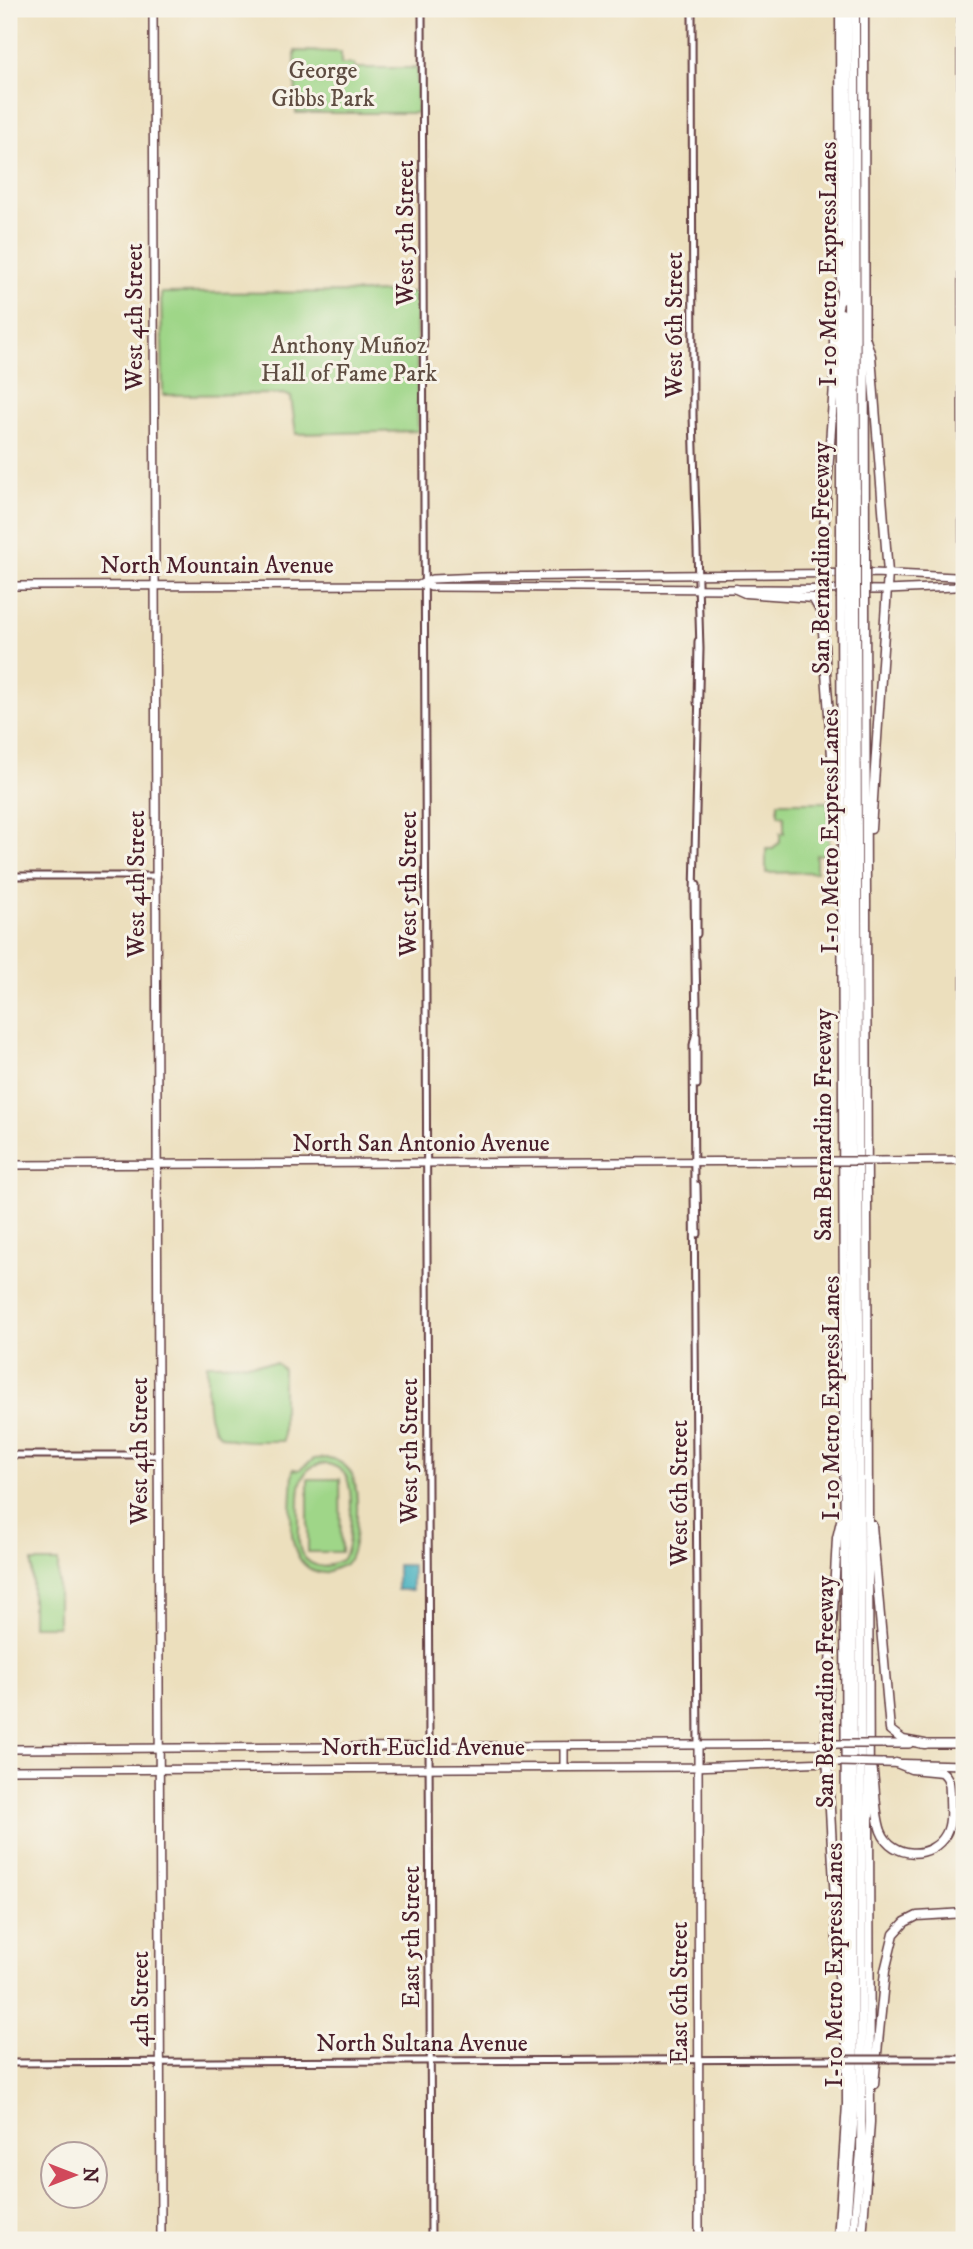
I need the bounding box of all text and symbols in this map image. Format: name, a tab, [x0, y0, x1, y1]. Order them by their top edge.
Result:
park label: George Gibbs Park	[271, 56, 375, 114]
street label: I-10 Metro ExpressLanes	[814, 142, 844, 386]
street label: West 5th Street	[391, 160, 421, 307]
street label: West 4th Street	[120, 243, 150, 392]
street label: West 6th Street	[660, 252, 690, 399]
park label: Anthony Muñoz Hall of Fame Park	[261, 331, 437, 389]
street label: San Bernardino Freeway	[807, 441, 837, 674]
street label: North Mountain Avenue	[100, 551, 334, 581]
street label: I-10 Metro ExpressLanes	[816, 709, 846, 953]
street label: West 4th Street	[122, 810, 152, 959]
street label: West 5th Street	[394, 811, 424, 958]
street label: San Bernardino Freeway	[809, 1008, 839, 1241]
street label: North San Antonio Avenue	[292, 1129, 550, 1159]
street label: I-10 Metro ExpressLanes	[817, 1276, 847, 1520]
street label: West 4th Street	[125, 1377, 155, 1526]
street label: West 5th Street	[395, 1378, 425, 1525]
street label: West 6th Street	[665, 1420, 695, 1567]
street label: San Bernardino Freeway	[811, 1575, 841, 1808]
street label: North Euclid Avenue	[321, 1733, 525, 1763]
street label: I-10 Metro ExpressLanes	[820, 1843, 850, 2087]
street label: East 5th Street	[397, 1866, 427, 2008]
street label: East 6th Street	[665, 1921, 695, 2064]
street label: 4th Street	[126, 1951, 156, 2047]
street label: North Sultana Avenue	[316, 2029, 528, 2059]
north arrow	[38, 2140, 108, 2210]
text: N	[78, 2167, 101, 2183]

